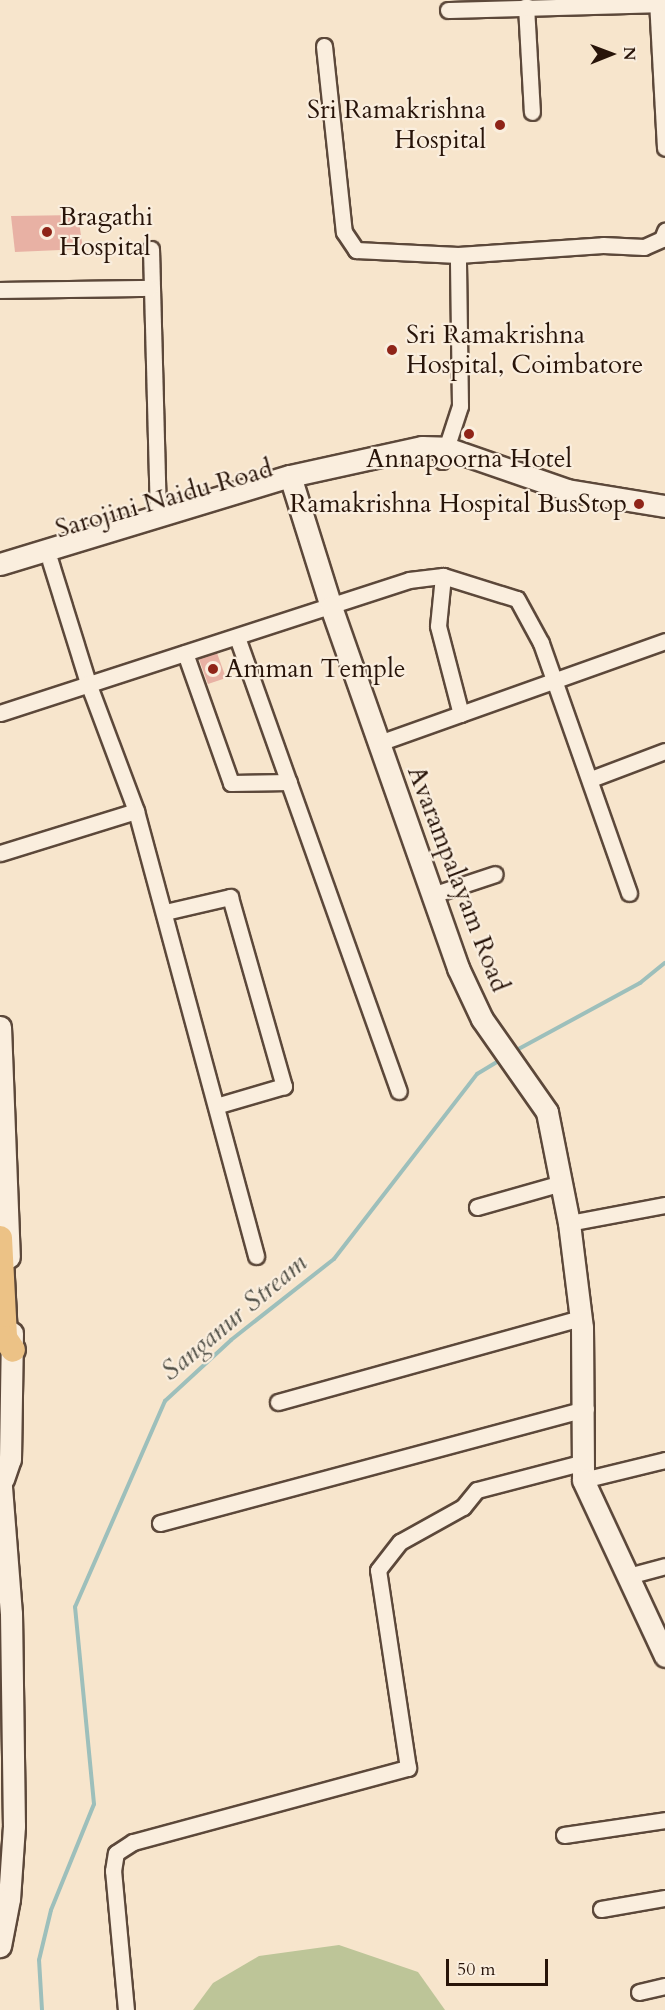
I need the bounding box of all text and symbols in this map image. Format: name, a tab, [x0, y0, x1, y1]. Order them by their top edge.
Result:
north arrow	[581, 24, 641, 84]
text: N	[618, 47, 640, 61]
place label: Sri Ramakrishna Hospital	[307, 94, 486, 156]
marker: Sri Ramakrishna Hospital	[491, 116, 509, 134]
place label: Bragathi Hospital	[59, 201, 153, 262]
marker: Bragathi Hospital	[40, 225, 54, 239]
place label: Sri Ramakrishna Hospital, Coimbatore	[406, 319, 643, 380]
marker: Sri Ramakrishna Hospital, Coimbatore	[383, 341, 401, 359]
marker: Annapoorna Hotel	[462, 427, 476, 441]
place label: Annapoorna Hotel	[366, 443, 572, 475]
street label: Sarojini Naidu Road	[52, 453, 276, 545]
place label: Ramakrishna Hospital BusStop	[289, 488, 627, 520]
marker: Ramakrishna Hospital BusStop	[632, 497, 646, 511]
place label: Amman Temple	[225, 653, 406, 685]
marker: Amman Temple	[206, 662, 220, 676]
street label: Avarampalayam Road	[401, 762, 515, 996]
water label: Sanganur Stream	[154, 1247, 314, 1387]
scale bar	[449, 1947, 551, 1985]
text: 50 m	[457, 1957, 496, 1982]

